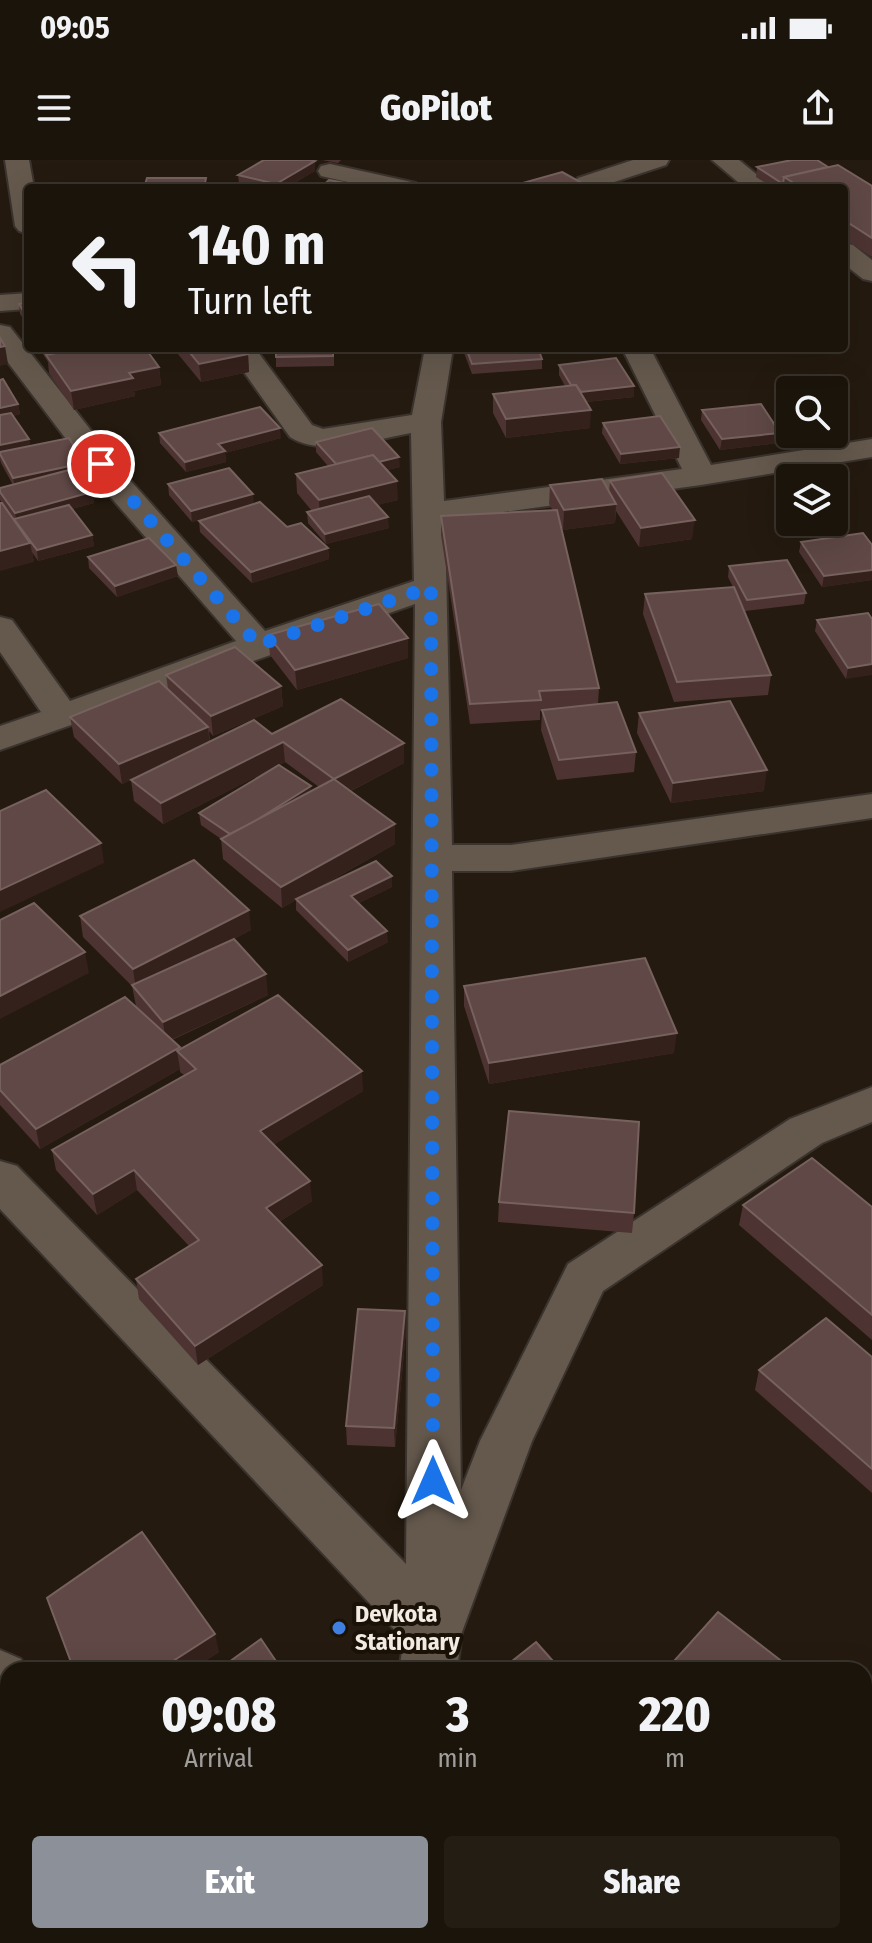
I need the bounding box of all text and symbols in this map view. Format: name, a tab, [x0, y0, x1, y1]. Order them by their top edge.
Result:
text: 09:05	[40, 10, 110, 46]
icon: menu	[32, 86, 76, 130]
text: GoPilot	[380, 86, 492, 130]
icon: share	[796, 86, 840, 130]
text: 140 m	[188, 212, 325, 279]
icon: left	[56, 216, 160, 320]
text: Turn left	[188, 280, 312, 324]
map controls	[776, 376, 848, 536]
button: search	[776, 376, 848, 448]
pin	[67, 430, 135, 498]
icon: arrive	[79, 442, 123, 486]
button: layers	[776, 464, 848, 536]
position arrow	[391, 1439, 475, 1523]
place label: Devkota Stationary	[355, 1600, 460, 1656]
marker: Devkota Stationary	[330, 1619, 348, 1637]
text: 09:08	[161, 1686, 276, 1744]
text: 3	[446, 1686, 469, 1744]
text: 220	[639, 1686, 711, 1744]
text: Arrival	[184, 1743, 253, 1774]
text: min	[438, 1743, 478, 1774]
text: m	[665, 1743, 685, 1774]
button: Exit	[32, 1836, 428, 1928]
button: Share	[444, 1836, 840, 1928]

